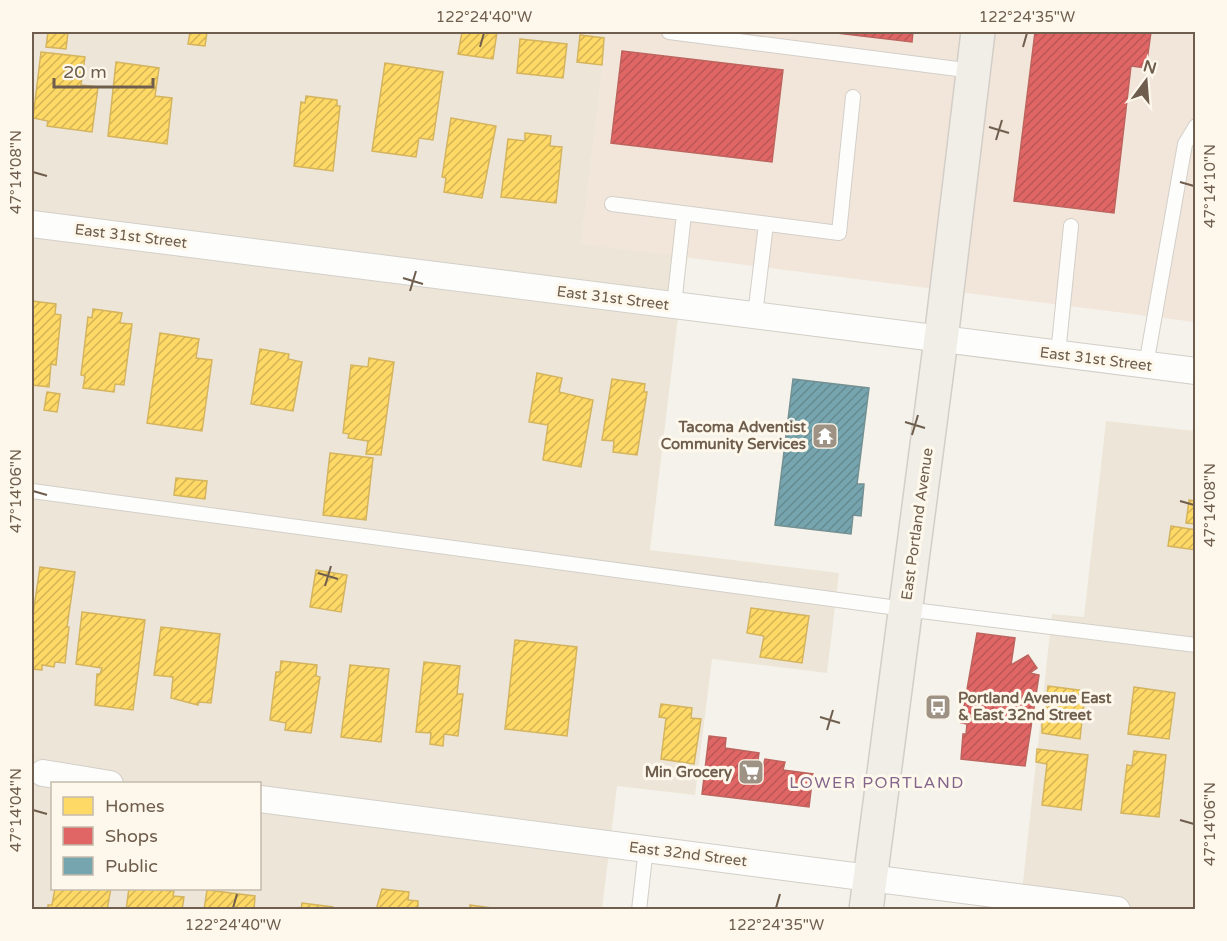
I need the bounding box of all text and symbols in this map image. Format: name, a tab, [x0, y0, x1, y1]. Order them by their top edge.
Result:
text: 122°24'40"W	[436, 8, 532, 26]
text: 122°24'35"W	[979, 8, 1075, 26]
scale bar	[54, 51, 153, 89]
north arrow	[1116, 51, 1176, 111]
text: N	[1141, 56, 1159, 79]
text: 20 m	[63, 61, 107, 83]
text: 47°14'08"N	[7, 130, 25, 214]
text: 47°14'10"N	[1201, 144, 1219, 228]
street label: East 31st Street	[74, 220, 189, 252]
street label: East 31st Street	[556, 282, 671, 314]
street label: East 31st Street	[1039, 343, 1154, 375]
place label: Tacoma Adventist Community Services	[661, 418, 806, 454]
temple icon: Tacoma Adventist Community Services	[810, 421, 840, 451]
street label: East Portland Avenue	[897, 447, 937, 601]
text: 47°14'06"N	[7, 449, 25, 533]
text: 47°14'08"N	[1201, 463, 1219, 547]
place label: Portland Avenue East & East 32nd Street	[958, 689, 1112, 724]
bus stop icon: Portland Avenue East & East 32nd Street	[923, 692, 953, 722]
supermarket icon: Min Grocery	[736, 757, 766, 787]
place label: Min Grocery	[645, 763, 732, 782]
text: 47°14'04"N	[7, 768, 25, 852]
district label: LOWER PORTLAND	[789, 773, 965, 793]
legend	[51, 782, 261, 890]
text: 47°14'06"N	[1201, 782, 1219, 866]
text: Homes	[105, 795, 165, 817]
text: Shops	[105, 825, 158, 847]
street label: East 32nd Street	[628, 838, 748, 870]
text: Public	[105, 855, 158, 877]
text: 122°24'40"W	[185, 916, 281, 934]
text: 122°24'35"W	[728, 916, 824, 934]

